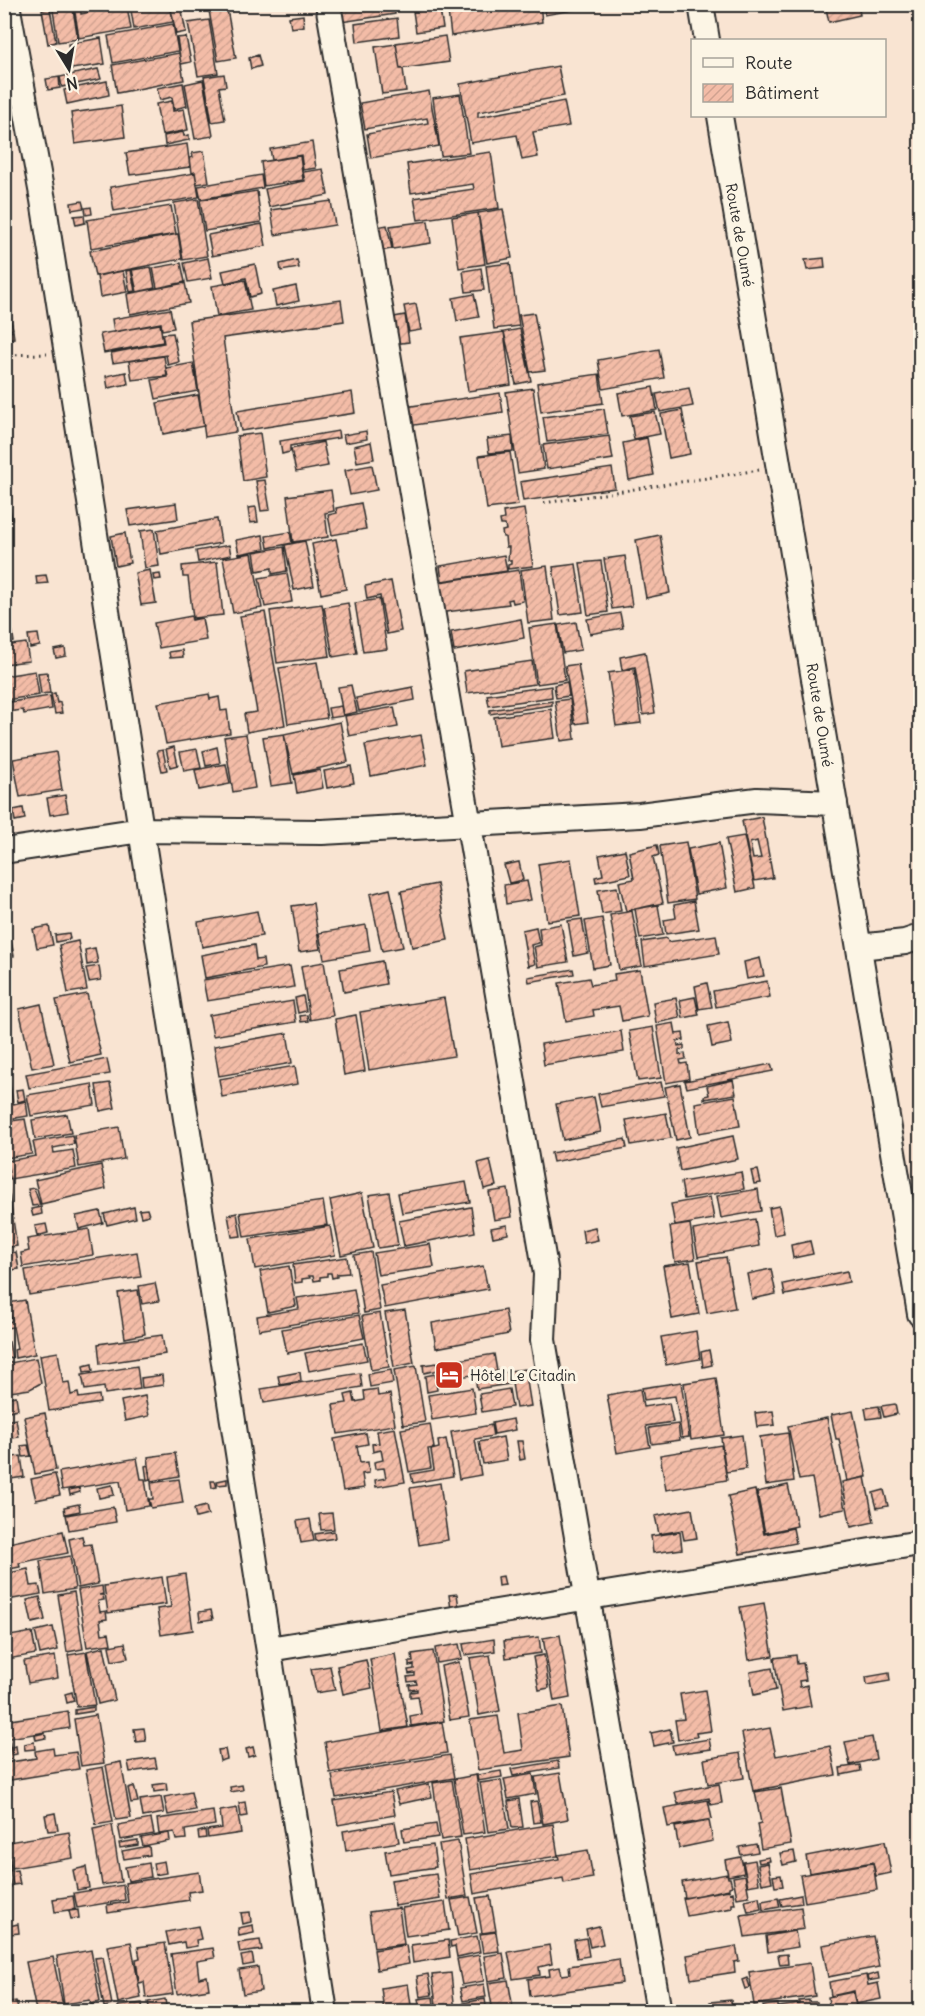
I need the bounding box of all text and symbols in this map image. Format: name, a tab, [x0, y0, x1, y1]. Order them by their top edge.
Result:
north arrow	[39, 39, 99, 99]
legend	[691, 39, 886, 117]
text: Route	[745, 51, 793, 74]
text: N	[65, 73, 79, 95]
text: Bâtiment	[745, 81, 819, 104]
street label: Route de Oumé	[722, 182, 758, 288]
street label: Route de Oumé	[802, 662, 838, 768]
hotel icon: Hôtel Le Citadin	[433, 1359, 465, 1391]
place label: Hôtel Le Citadin	[470, 1366, 576, 1385]

